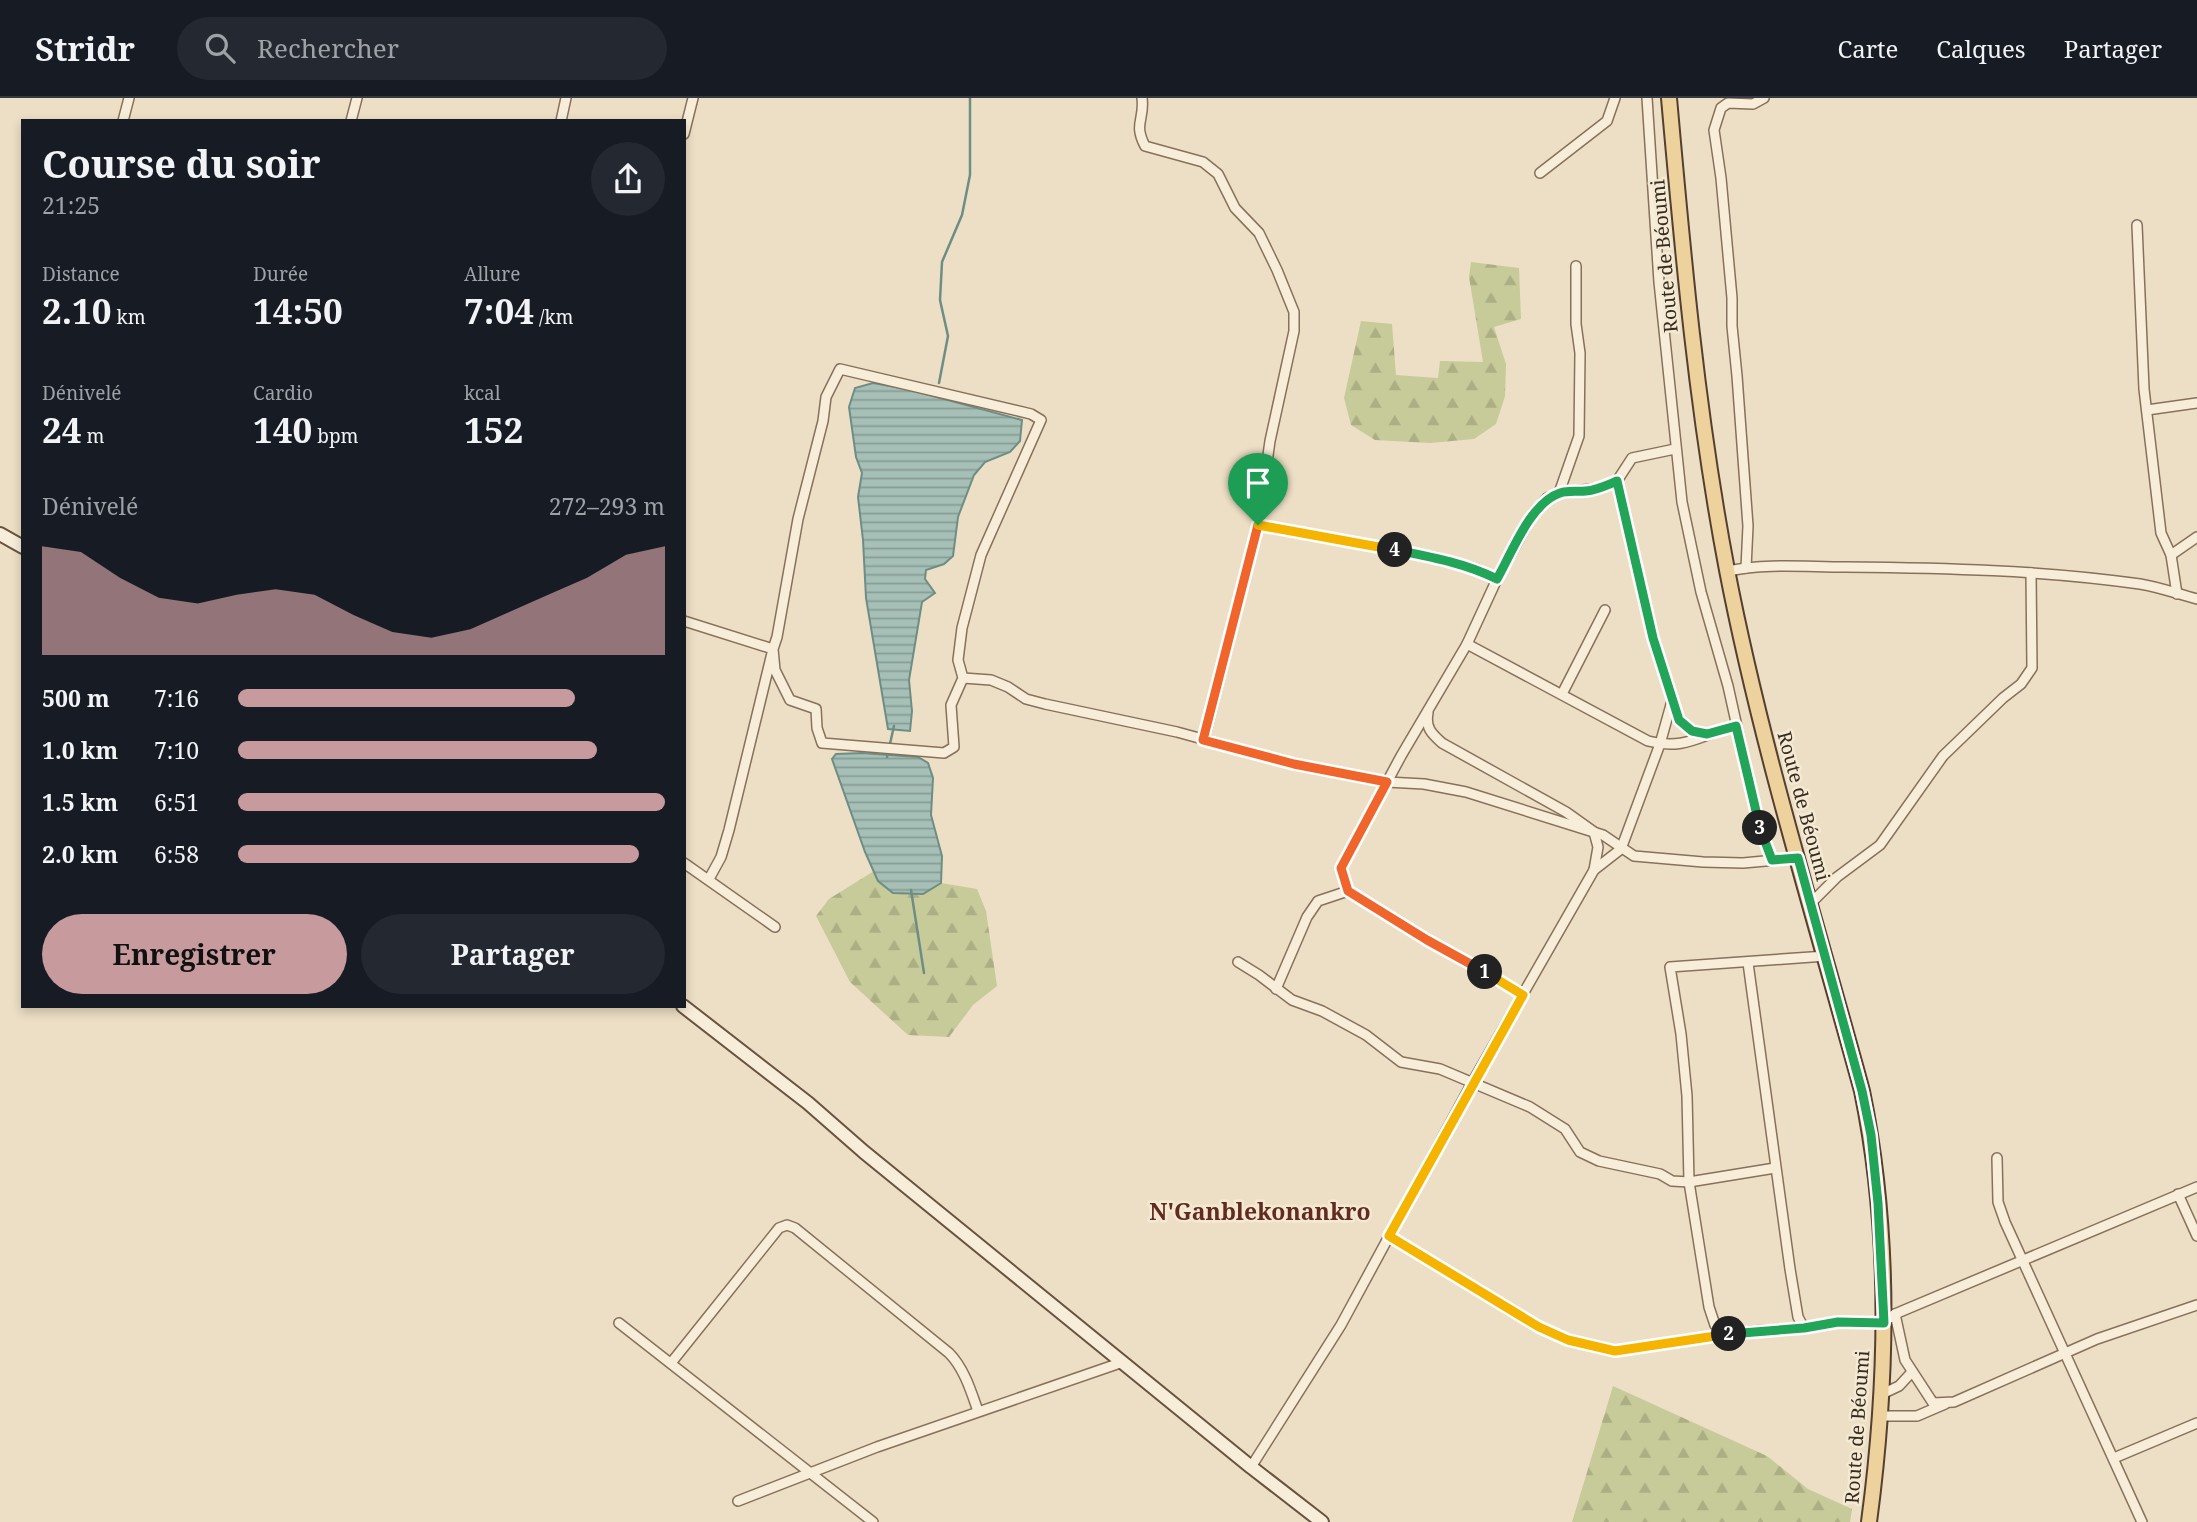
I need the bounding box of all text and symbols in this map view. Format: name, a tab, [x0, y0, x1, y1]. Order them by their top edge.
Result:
search box	[177, 17, 667, 80]
text: Stridr	[35, 26, 135, 71]
icon: search	[201, 29, 239, 67]
text: Rechercher	[257, 30, 399, 66]
text: Carte	[1838, 32, 1898, 65]
text: Calques	[1936, 32, 2026, 65]
text: Partager	[2064, 32, 2162, 65]
text: Course du soir	[42, 137, 321, 189]
button: share	[591, 142, 665, 216]
street label: Route de Béoumi	[1644, 178, 1684, 334]
text: 21:25	[42, 189, 100, 221]
text: Distance	[42, 261, 120, 287]
text: Durée	[253, 261, 308, 287]
text: Allure	[464, 261, 520, 287]
text: 2.10	[42, 287, 112, 334]
text: 14:50	[253, 287, 343, 334]
text: 7:04	[464, 287, 534, 334]
text: km	[112, 304, 146, 330]
text: /km	[534, 304, 573, 330]
text: Dénivelé	[42, 380, 122, 406]
text: Cardio	[253, 380, 313, 406]
text: kcal	[464, 380, 501, 406]
text: 24	[42, 406, 82, 453]
text: 140	[253, 406, 312, 453]
text: 152	[464, 406, 523, 453]
text: m	[82, 423, 104, 449]
text: bpm	[312, 423, 359, 449]
pin	[1228, 453, 1288, 525]
icon: arrive	[1239, 464, 1277, 502]
text: Dénivelé	[42, 490, 138, 522]
text: 272–293 m	[549, 490, 665, 522]
pin: 4	[1378, 532, 1412, 568]
text: 4	[1389, 536, 1400, 562]
text: 500 m	[42, 682, 110, 714]
text: 7:16	[154, 682, 199, 714]
street label: Route de Béoumi	[1772, 728, 1836, 884]
text: 1.0 km	[42, 734, 118, 766]
text: 7:10	[154, 734, 199, 766]
text: 1.5 km	[42, 786, 118, 818]
text: 6:51	[154, 786, 199, 818]
pin: 3	[1742, 810, 1778, 846]
text: 3	[1754, 814, 1765, 840]
text: 2.0 km	[42, 838, 118, 870]
text: 6:58	[154, 838, 199, 870]
button: Enregistrer	[42, 914, 347, 994]
button: Partager	[361, 914, 665, 994]
pin: 1	[1468, 954, 1502, 990]
text: 1	[1479, 958, 1490, 984]
district label: N'Ganblekonankro	[1149, 1195, 1371, 1227]
pin: 2	[1712, 1316, 1746, 1352]
text: 2	[1723, 1320, 1734, 1346]
street label: Route de Béoumi	[1839, 1349, 1875, 1505]

